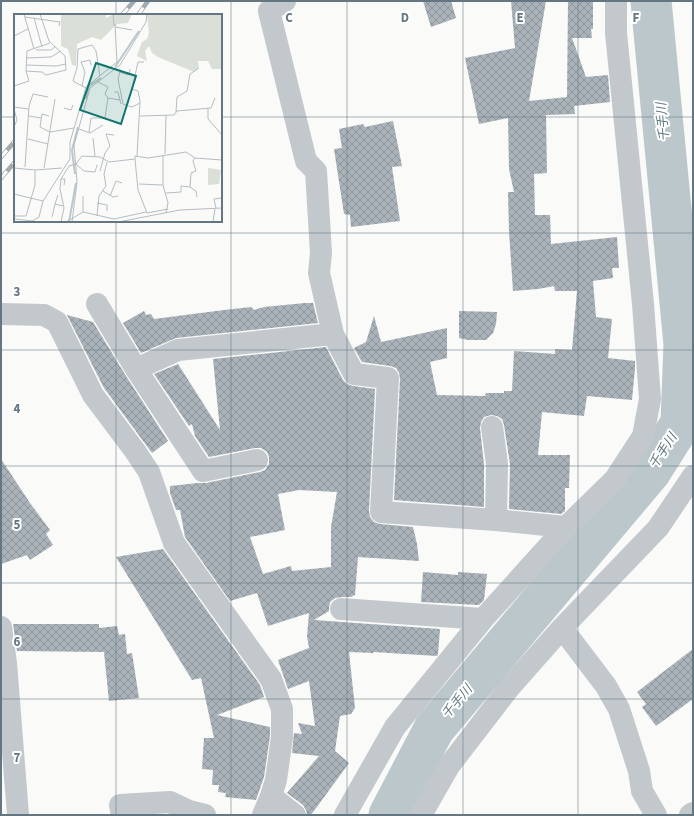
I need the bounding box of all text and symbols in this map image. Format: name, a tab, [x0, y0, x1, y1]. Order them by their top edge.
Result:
text: C	[285, 9, 293, 27]
text: D	[401, 9, 409, 27]
text: E	[516, 9, 524, 27]
text: F	[633, 9, 640, 27]
inset map	[14, 14, 222, 222]
water label: 千手川	[652, 100, 674, 142]
text: 3	[14, 283, 21, 301]
text: 4	[14, 400, 21, 418]
water label: 千手川	[645, 428, 682, 472]
text: 5	[14, 516, 21, 534]
text: 6	[14, 633, 21, 651]
water label: 千手川	[438, 680, 478, 723]
text: 7	[14, 749, 21, 767]

